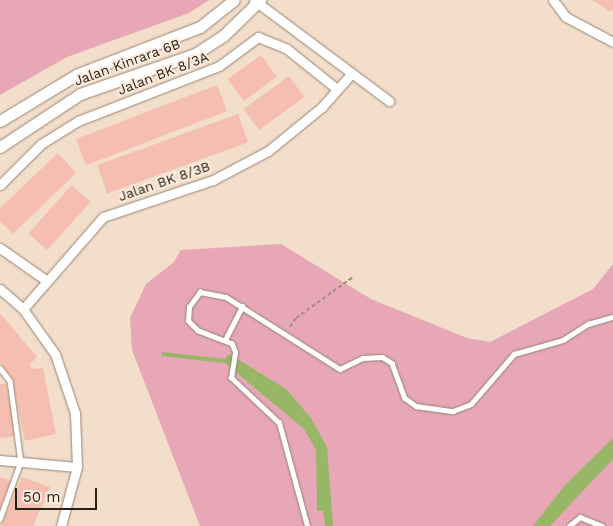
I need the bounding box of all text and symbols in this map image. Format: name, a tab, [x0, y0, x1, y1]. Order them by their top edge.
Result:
street label: Jalan Kinrara 6B	[71, 35, 183, 89]
street label: Jalan BK 8/3A	[115, 48, 211, 98]
street label: Jalan BK 8/3B	[116, 157, 212, 205]
scale bar	[18, 478, 100, 510]
text: 50 m	[23, 488, 60, 506]

